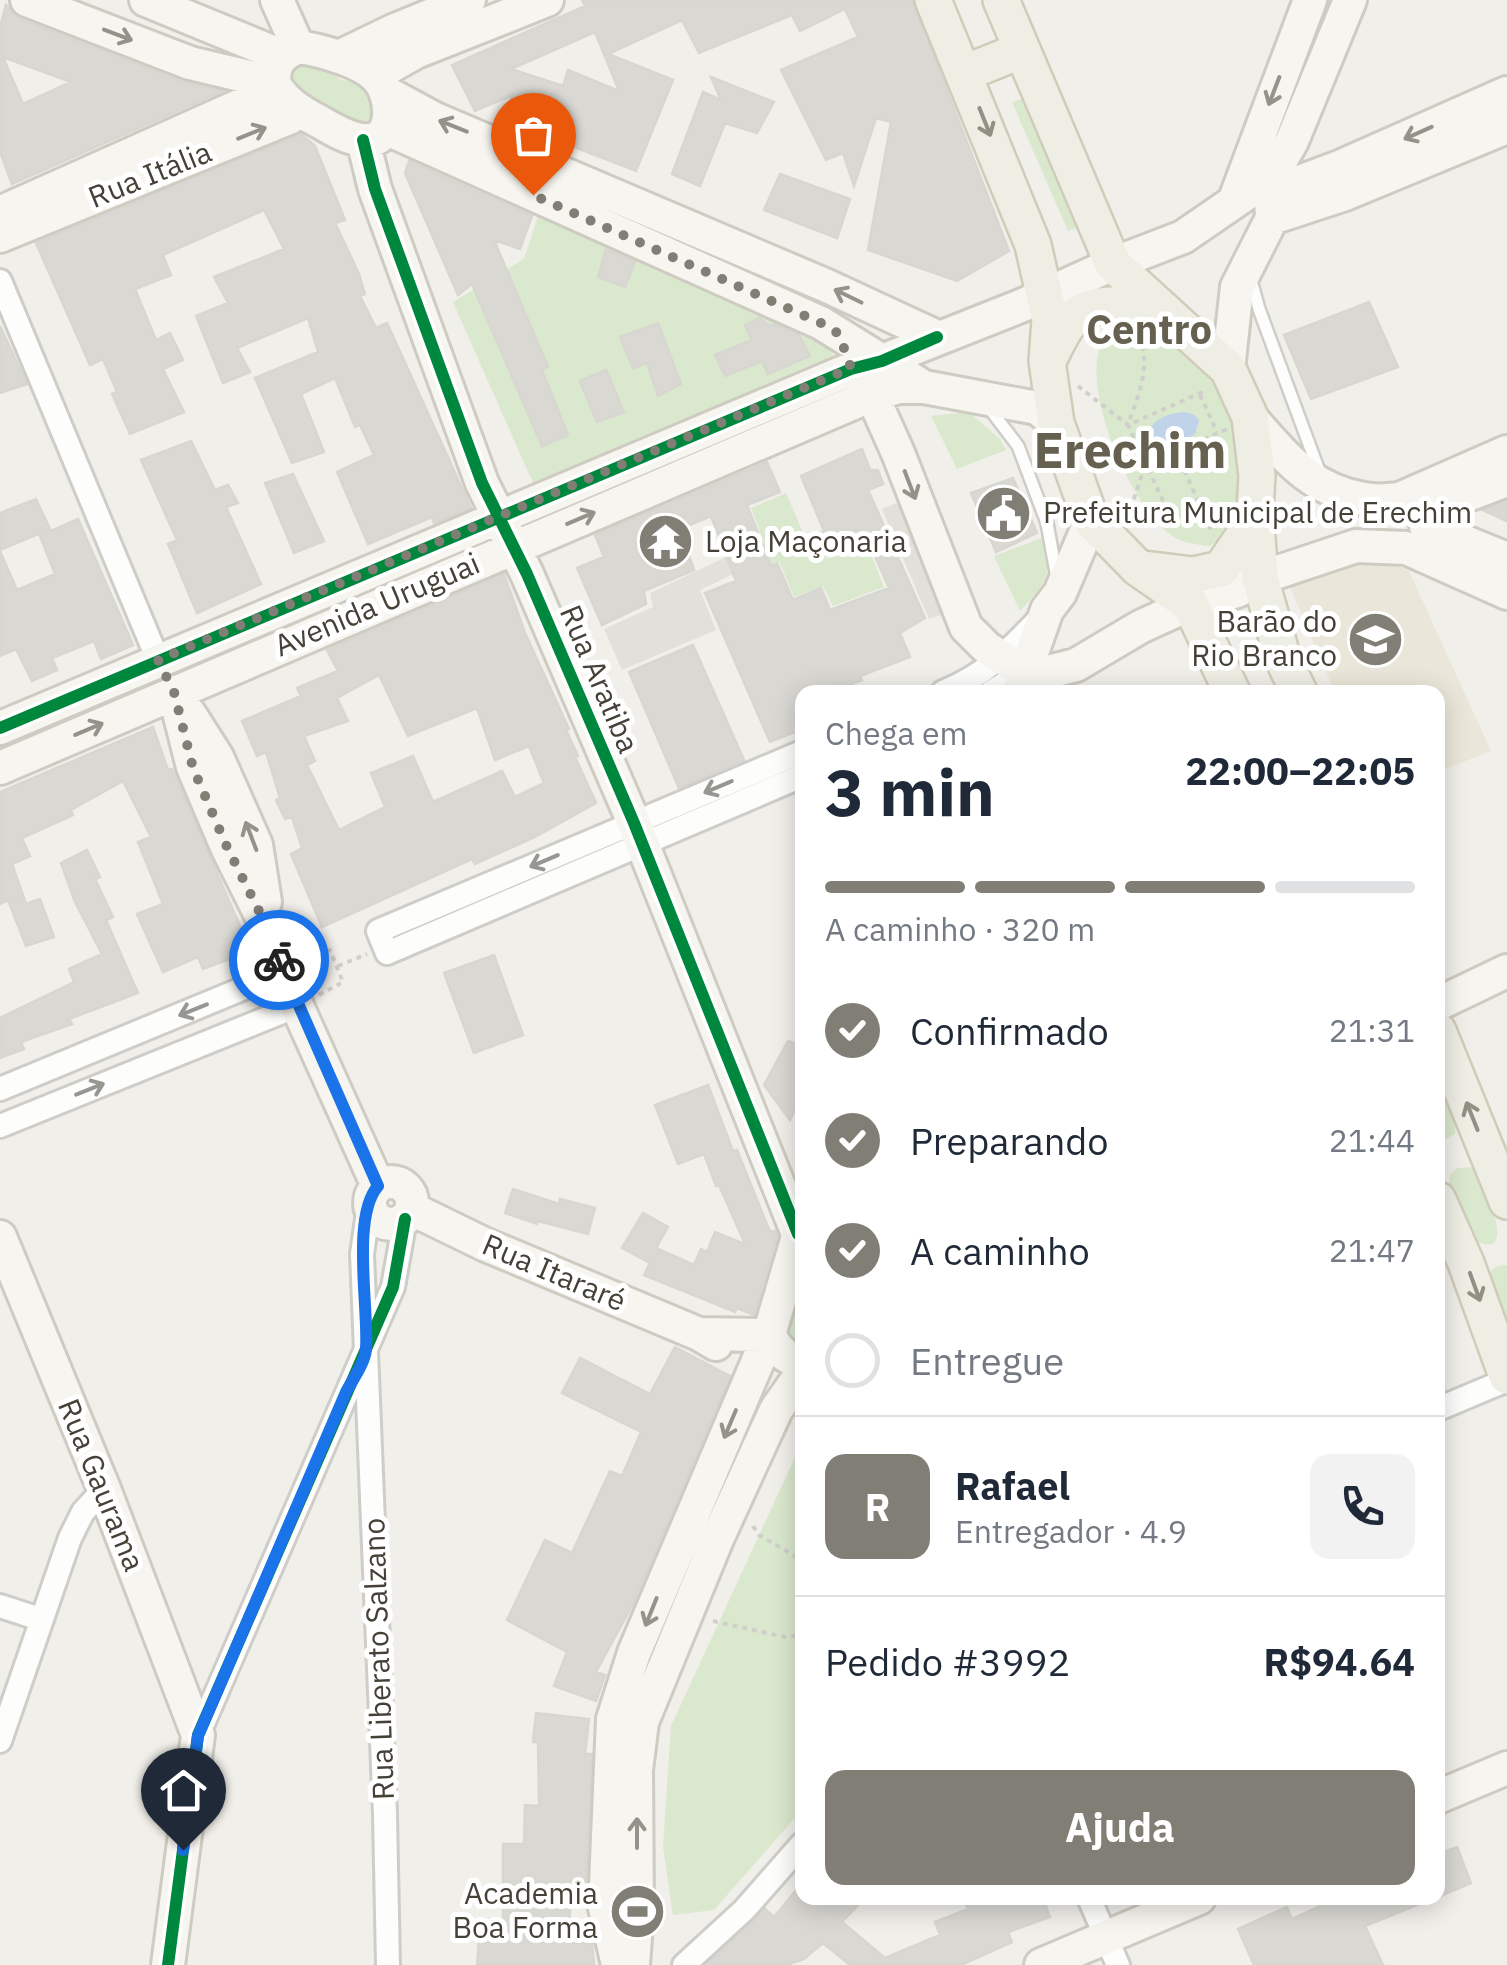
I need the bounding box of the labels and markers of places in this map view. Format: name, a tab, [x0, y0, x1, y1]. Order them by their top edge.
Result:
pin	[491, 93, 576, 196]
public building icon: Prefeitura Municipal de Erechim	[974, 483, 1034, 543]
place label: Prefeitura Municipal de Erechim	[1043, 492, 1472, 531]
temple icon: Loja Maçonaria	[636, 512, 696, 572]
place label: Loja Maçonaria	[705, 521, 907, 560]
place label: Barão do Rio Branco	[1191, 601, 1337, 674]
school or university icon: Barão do Rio Branco	[1346, 609, 1406, 669]
pin	[141, 1748, 226, 1851]
place label: Academia Boa Forma	[452, 1873, 598, 1946]
sports icon: Academia Boa Forma	[607, 1881, 667, 1941]

